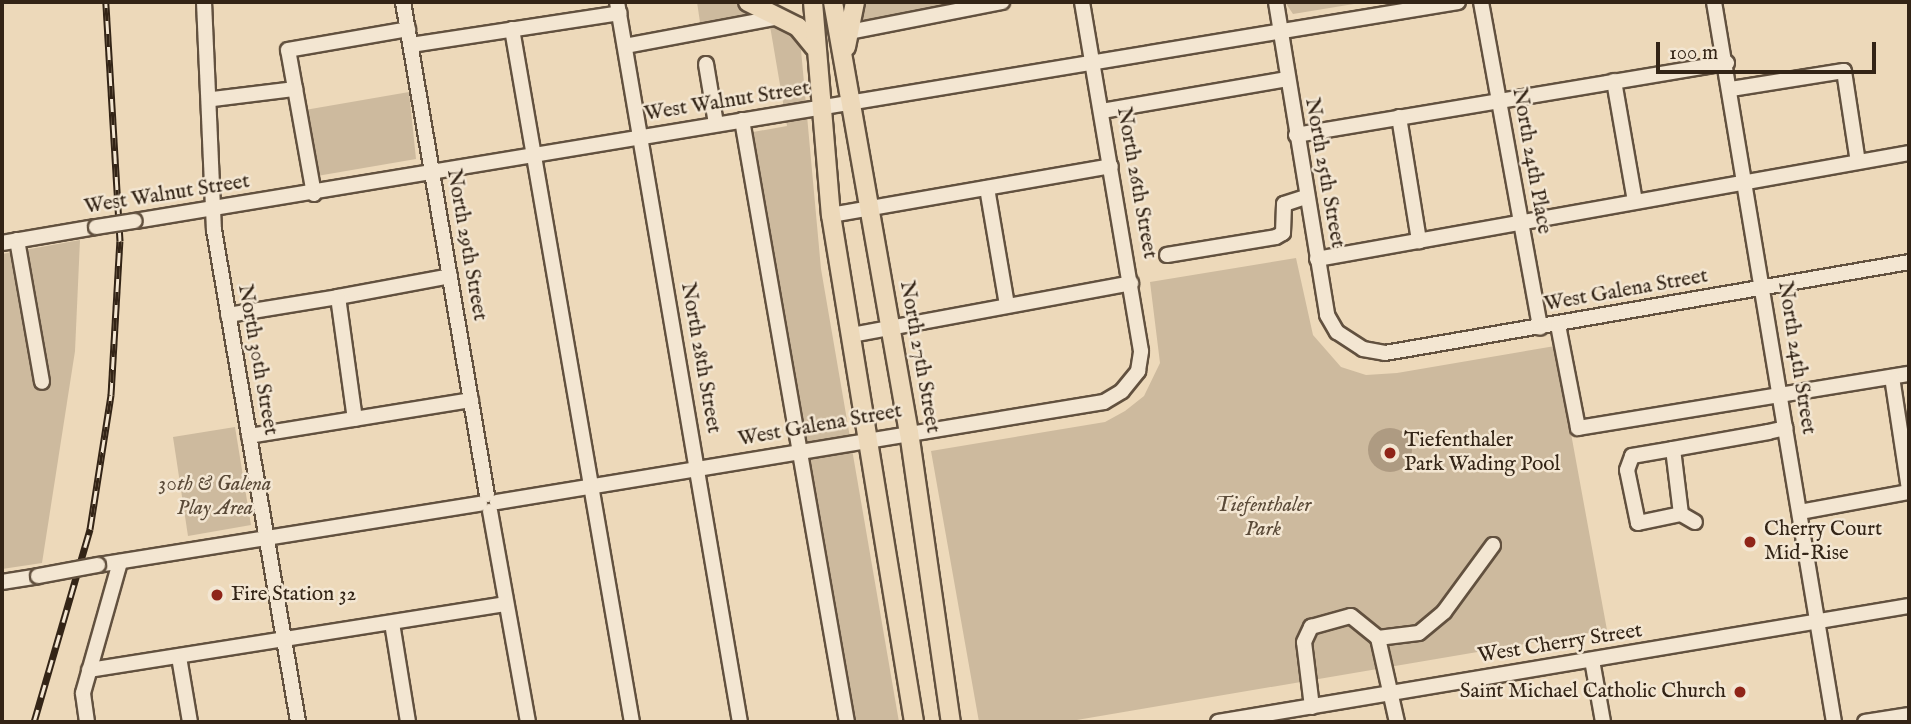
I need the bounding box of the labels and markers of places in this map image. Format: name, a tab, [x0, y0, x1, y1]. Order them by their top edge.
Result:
place label: Tiefenthaler Park Wading Pool	[1404, 428, 1560, 478]
marker: Tiefenthaler Park Wading Pool	[1382, 445, 1398, 461]
place label: Cherry Court Mid-Rise	[1764, 517, 1882, 567]
marker: Cherry Court Mid-Rise	[1742, 534, 1758, 550]
place label: Fire Station 32	[231, 582, 356, 608]
marker: Fire Station 32	[209, 587, 225, 603]
place label: Saint Michael Catholic Church	[1460, 679, 1726, 705]
marker: Saint Michael Catholic Church	[1732, 684, 1748, 700]

